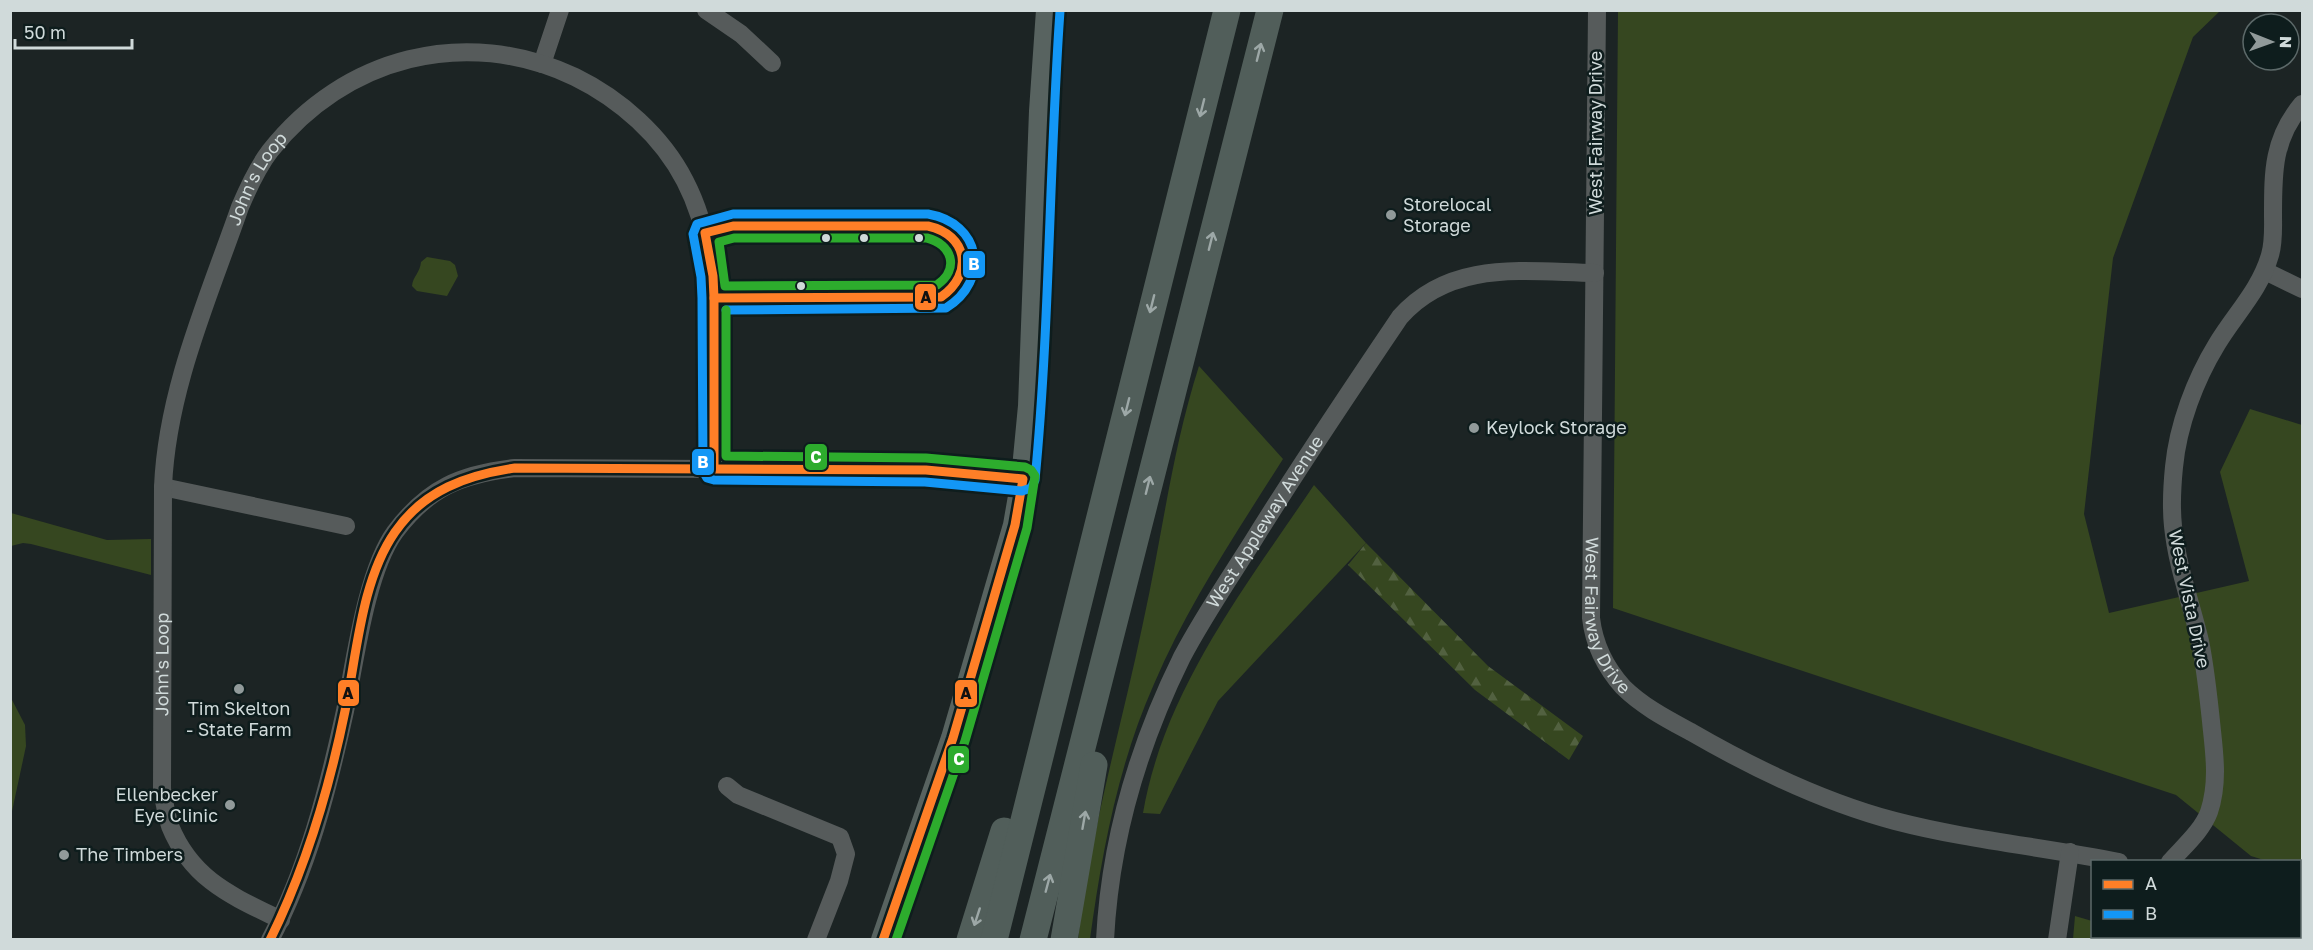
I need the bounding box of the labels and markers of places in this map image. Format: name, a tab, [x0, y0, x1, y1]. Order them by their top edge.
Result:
place label: Storelocal Storage	[1403, 193, 1492, 236]
marker: Storelocal Storage	[1384, 208, 1398, 222]
unlabelled marker	[820, 232, 832, 244]
unlabelled marker	[858, 232, 870, 244]
unlabelled marker	[913, 232, 925, 244]
unlabelled marker	[795, 280, 807, 292]
place label: Keylock Storage	[1486, 416, 1627, 438]
marker: Keylock Storage	[1467, 421, 1481, 435]
marker: Tim Skelton - State Farm	[232, 682, 246, 696]
place label: Tim Skelton - State Farm	[186, 697, 292, 740]
place label: Ellenbecker Eye Clinic	[116, 783, 218, 826]
marker: Ellenbecker Eye Clinic	[223, 798, 237, 812]
place label: The Timbers	[76, 843, 183, 865]
marker: The Timbers	[57, 848, 71, 862]

